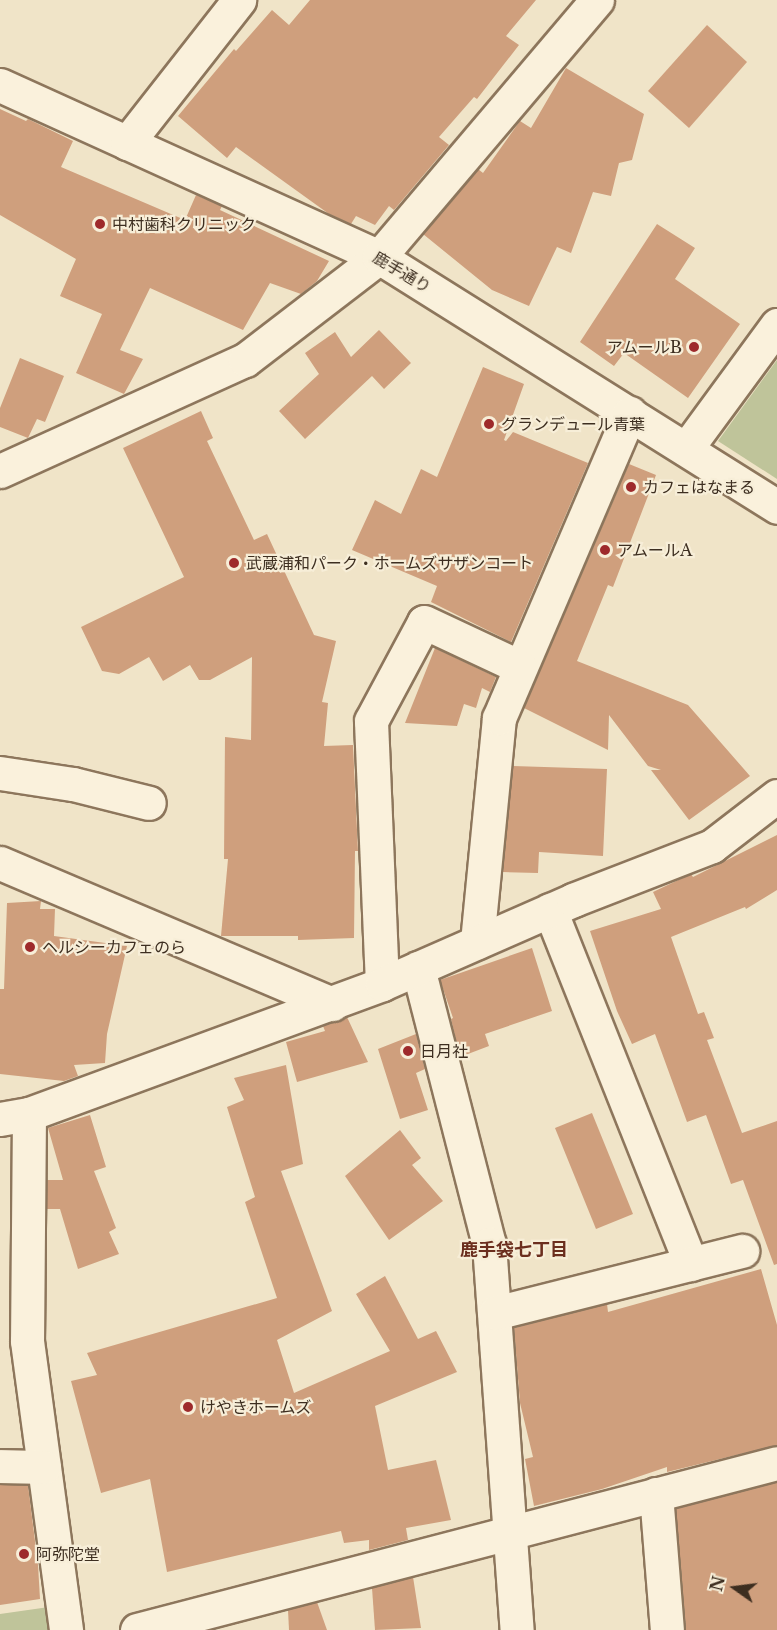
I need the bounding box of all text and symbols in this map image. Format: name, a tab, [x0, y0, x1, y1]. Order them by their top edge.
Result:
place label: 中村歯科クリニック	[112, 214, 256, 234]
marker: 中村歯科クリニック	[93, 217, 107, 231]
street label: 鹿手通り	[370, 247, 434, 297]
place label: アムールB	[606, 337, 682, 357]
marker: アムールB	[687, 340, 701, 354]
place label: グランデュール青葉	[501, 414, 645, 434]
marker: グランデュール青葉	[482, 417, 496, 431]
place label: カフェはなまる	[643, 477, 755, 497]
marker: カフェはなまる	[624, 480, 638, 494]
place label: アムールA	[617, 540, 693, 560]
marker: アムールA	[598, 543, 612, 557]
place label: 武蔵浦和パーク・ホームズサザンコート	[246, 553, 534, 573]
marker: 武蔵浦和パーク・ホームズサザンコート	[227, 556, 241, 570]
place label: ヘルシーカフェのら	[42, 937, 186, 957]
marker: ヘルシーカフェのら	[23, 940, 37, 954]
place label: 日月社	[420, 1041, 468, 1061]
marker: 日月社	[401, 1044, 415, 1058]
district label: 鹿手袋七丁目	[460, 1239, 568, 1261]
place label: けやきホームズ	[200, 1397, 312, 1417]
marker: けやきホームズ	[181, 1400, 195, 1414]
place label: 阿弥陀堂	[36, 1544, 100, 1564]
marker: 阿弥陀堂	[17, 1547, 31, 1561]
north arrow	[705, 1558, 765, 1618]
text: N	[706, 1574, 729, 1593]

